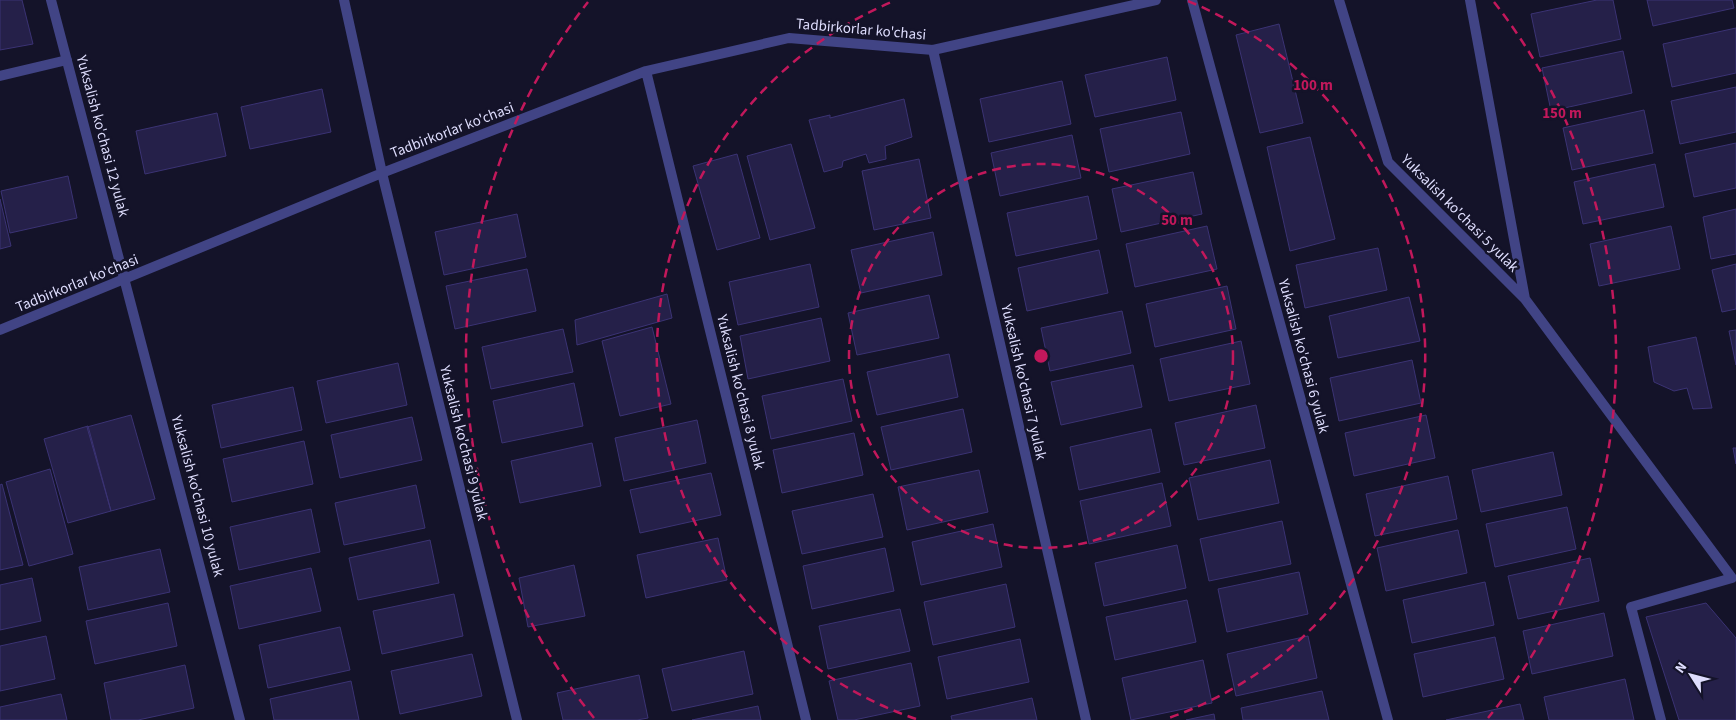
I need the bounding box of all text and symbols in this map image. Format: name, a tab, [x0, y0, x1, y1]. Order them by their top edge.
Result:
street label: Tadbirkorlar ko'chasi	[795, 13, 927, 46]
street label: Yuksalish ko'chasi 12 yulak	[71, 52, 134, 220]
text: 100 m	[1293, 75, 1333, 96]
street label: Tadbirkorlar ko'chasi	[387, 97, 517, 164]
text: 150 m	[1542, 103, 1582, 124]
street label: Yuksalish ko'chasi 5 yulak	[1395, 149, 1524, 277]
text: 50 m	[1161, 210, 1193, 231]
street label: Tadbirkorlar ko'chasi	[13, 249, 142, 318]
street label: Yuksalish ko'chasi 6 yulak	[1273, 276, 1334, 436]
street label: Yuksalish ko'chasi 7 yulak	[995, 301, 1052, 463]
street label: Yuksalish ko'chasi 8 yulak	[711, 311, 770, 472]
centre of rings	[1032, 347, 1050, 365]
street label: Yuksalish ko'chasi 9 yulak	[434, 362, 493, 523]
street label: Yuksalish ko'chasi 10 yulak	[166, 412, 229, 580]
north arrow	[1666, 650, 1716, 700]
text: N	[1670, 658, 1692, 678]

